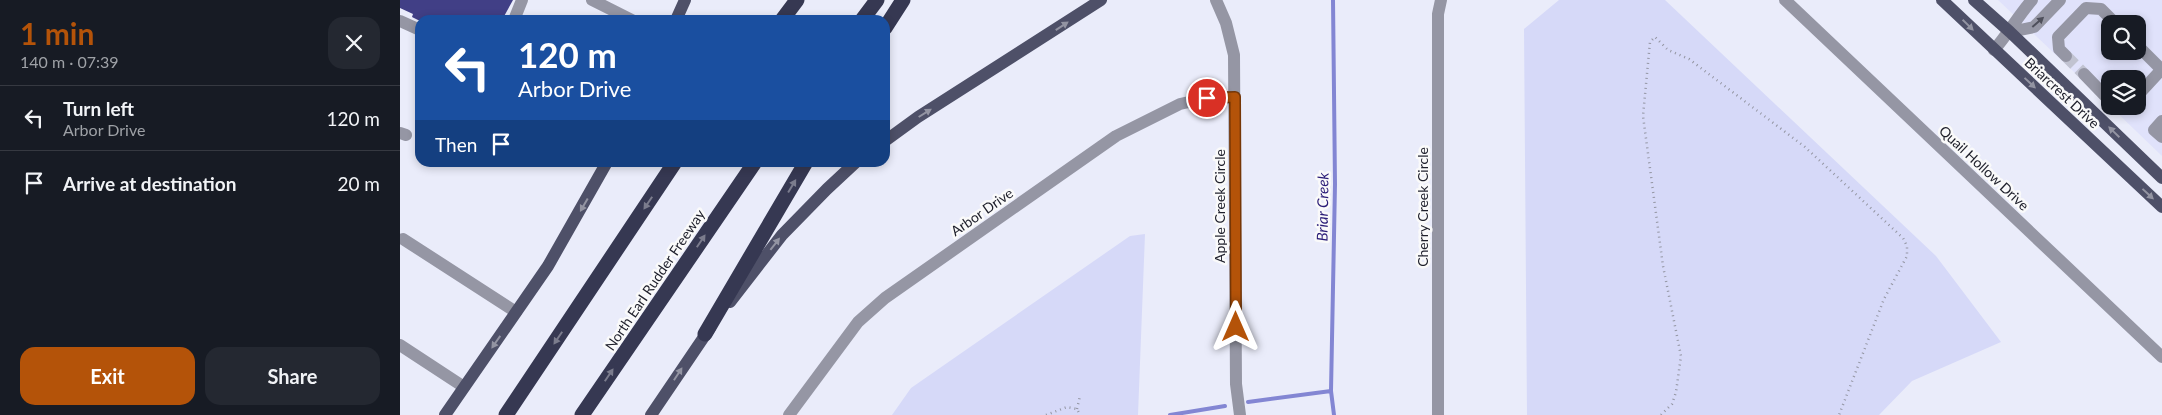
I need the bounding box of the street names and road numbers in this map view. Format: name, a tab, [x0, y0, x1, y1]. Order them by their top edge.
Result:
street label: Briarcrest Drive	[2021, 54, 2103, 132]
street label: Quail Hollow Drive	[1936, 122, 2033, 214]
street label: Cherry Creek Circle	[1414, 147, 1431, 267]
street label: Apple Creek Circle	[1211, 149, 1228, 263]
street label: Arbor Drive	[947, 184, 1016, 239]
street label: North Earl Rudder Freeway	[601, 205, 709, 353]

